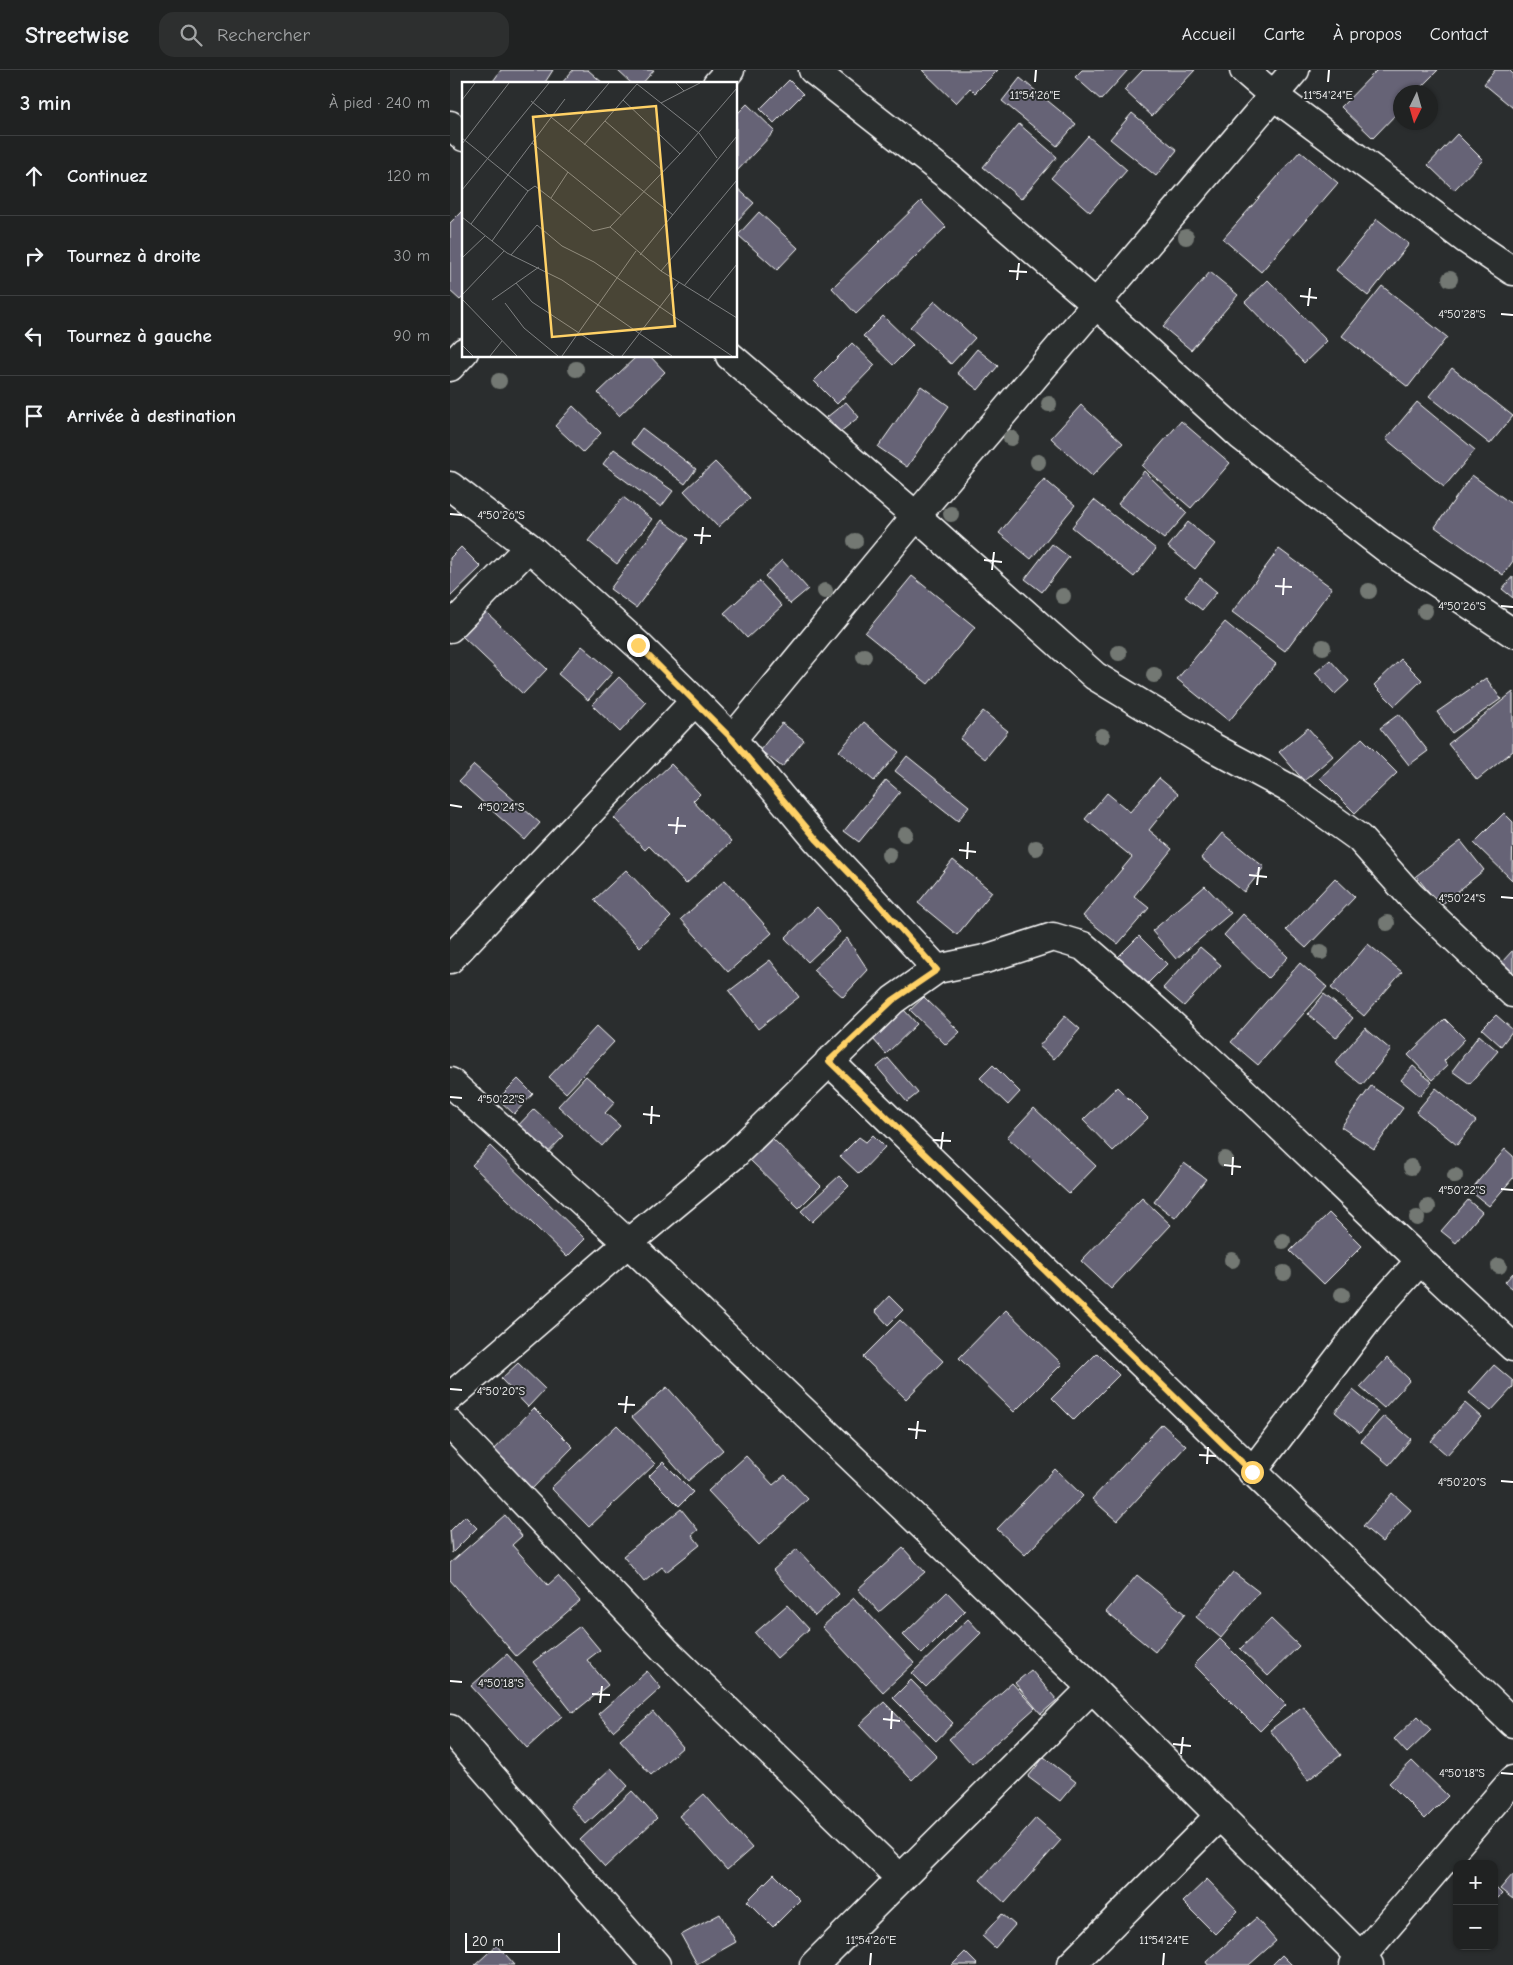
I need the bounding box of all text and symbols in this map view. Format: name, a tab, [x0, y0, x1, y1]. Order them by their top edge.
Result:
search box	[159, 12, 509, 57]
text: Streetwise	[25, 21, 129, 49]
icon: search	[177, 21, 205, 49]
text: Rechercher	[217, 24, 310, 46]
text: Accueil	[1182, 24, 1236, 45]
text: Carte	[1264, 24, 1305, 45]
text: À propos	[1333, 24, 1402, 45]
text: Contact	[1430, 24, 1488, 45]
inset map	[462, 82, 738, 358]
north arrow	[1393, 85, 1438, 130]
text: 11°54'26"E	[1010, 88, 1060, 102]
text: 11°54'24"E	[1303, 88, 1353, 102]
text: 3 min	[20, 91, 71, 115]
text: À pied · 240 m	[329, 94, 430, 112]
icon: ahead	[20, 162, 48, 190]
text: Continuez	[67, 165, 147, 187]
text: 120 m	[387, 167, 430, 185]
icon: right	[20, 242, 48, 270]
text: Tournez à droite	[67, 245, 201, 267]
text: 30 m	[394, 247, 430, 265]
text: 4°50'28"S	[1438, 307, 1486, 321]
icon: left	[20, 322, 48, 350]
text: Tournez à gauche	[67, 325, 212, 347]
text: 90 m	[393, 327, 430, 345]
icon: arrive	[20, 402, 48, 430]
text: Arrivée à destination	[67, 405, 236, 427]
text: 4°50'26"S	[477, 508, 525, 522]
text: 4°50'26"S	[1438, 599, 1486, 613]
route end	[627, 634, 650, 657]
text: 4°50'24"S	[478, 800, 525, 814]
text: 4°50'24"S	[1439, 891, 1486, 905]
text: 4°50'22"S	[477, 1092, 525, 1106]
text: 4°50'22"S	[1438, 1183, 1486, 1197]
text: 4°50'20"S	[477, 1384, 526, 1398]
route start	[1241, 1461, 1264, 1484]
text: 4°50'20"S	[1438, 1475, 1487, 1489]
text: 4°50'18"S	[478, 1676, 524, 1690]
text: 4°50'18"S	[1439, 1766, 1485, 1780]
map controls	[1453, 1860, 1498, 1950]
button: +	[1453, 1860, 1498, 1905]
button: −	[1453, 1905, 1498, 1950]
scale bar	[465, 1930, 560, 1953]
text: 20 m	[472, 1933, 504, 1950]
text: 11°54'26"E	[846, 1933, 896, 1947]
text: 11°54'24"E	[1139, 1933, 1189, 1947]

